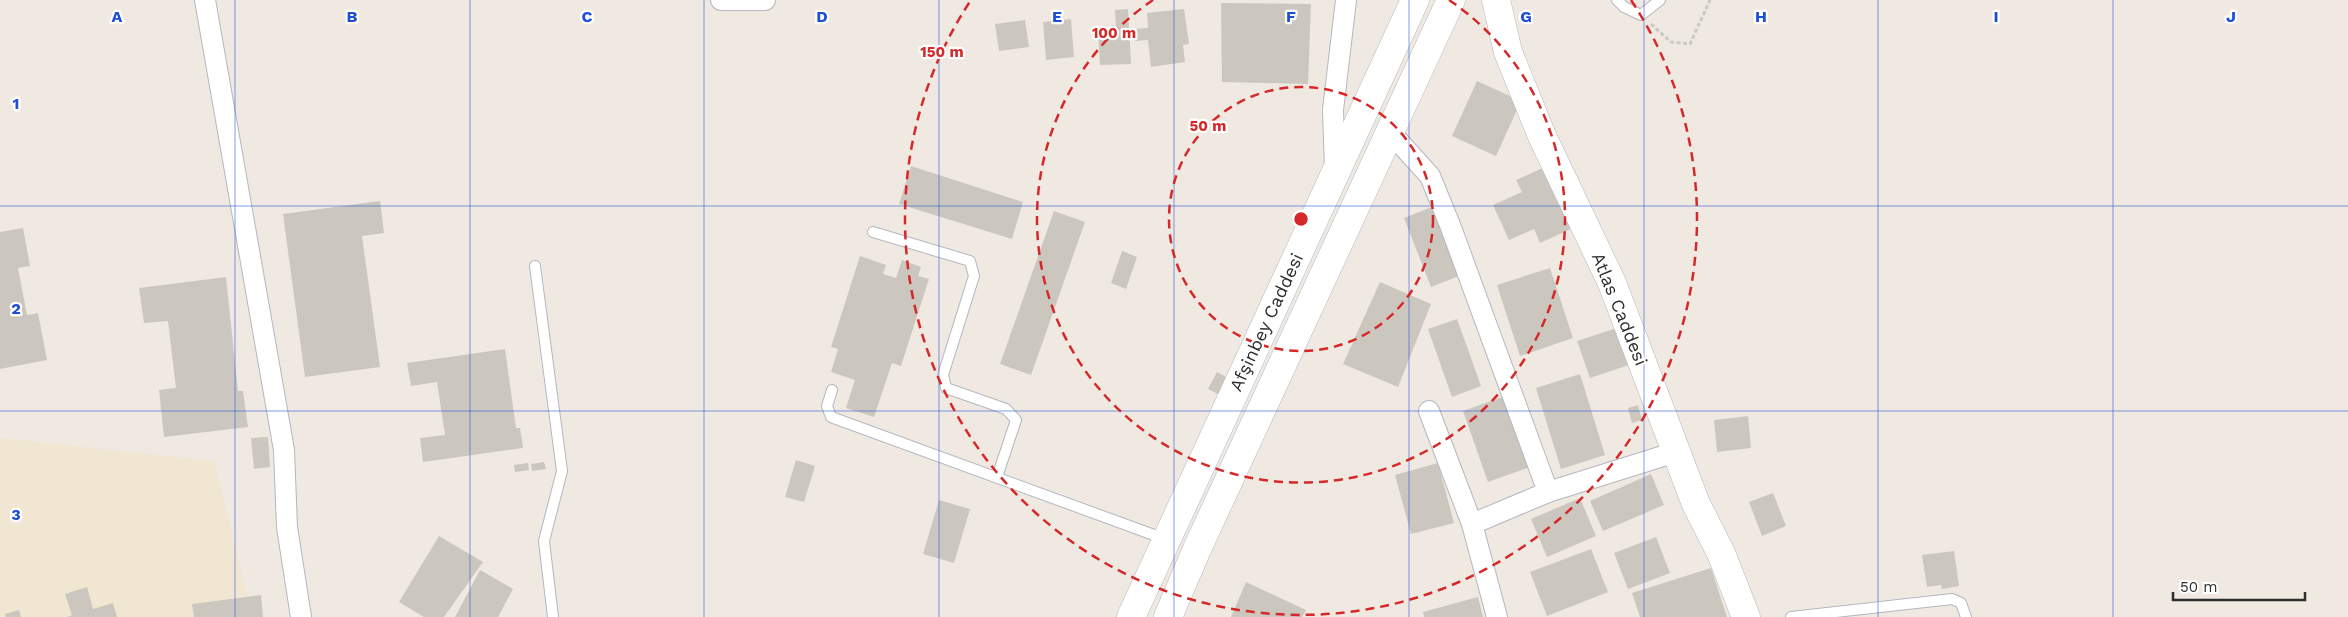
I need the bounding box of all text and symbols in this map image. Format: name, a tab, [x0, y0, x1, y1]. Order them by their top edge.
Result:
text: A	[112, 7, 123, 26]
text: B	[347, 7, 358, 26]
text: C	[582, 7, 593, 26]
text: D	[816, 7, 828, 26]
text: E	[1052, 7, 1062, 26]
text: F	[1286, 7, 1296, 26]
text: G	[1520, 7, 1532, 26]
text: H	[1755, 7, 1767, 26]
text: I	[1993, 7, 1999, 26]
text: J	[2226, 7, 2236, 26]
text: 100 m	[1092, 24, 1136, 42]
text: 150 m	[920, 43, 964, 61]
text: 1	[13, 94, 19, 113]
text: 50 m	[1190, 117, 1226, 135]
centre of rings	[1292, 210, 1310, 228]
street label: Atlas Caddesi	[1588, 249, 1652, 369]
street label: Afşinbey Caddesi	[1225, 250, 1307, 394]
text: 2	[11, 299, 21, 318]
text: 3	[11, 505, 21, 524]
scale bar	[2173, 570, 2306, 602]
text: 50 m	[2180, 578, 2217, 596]

